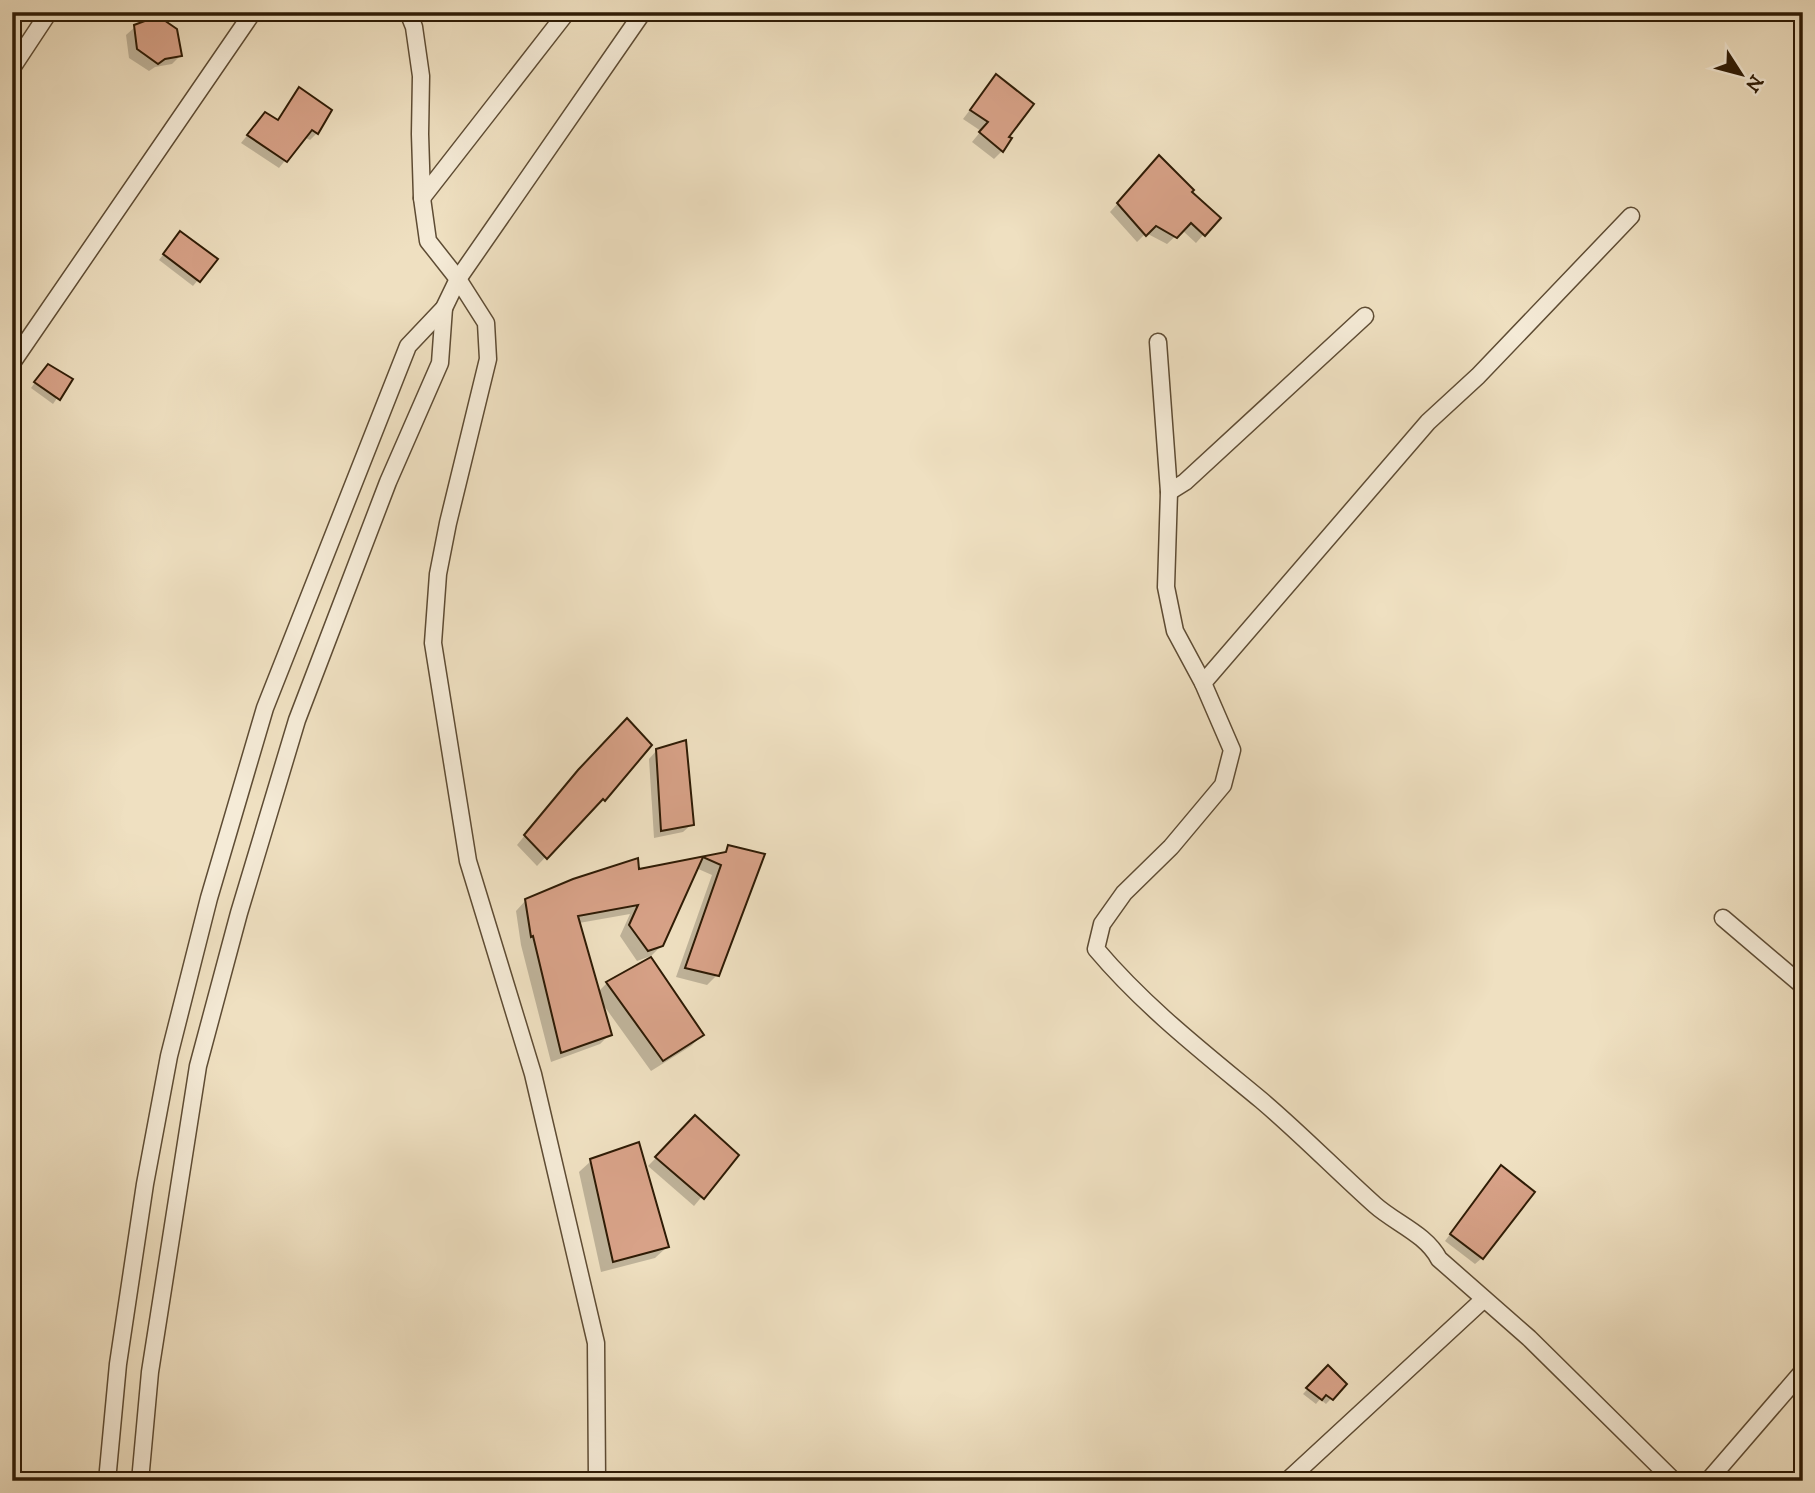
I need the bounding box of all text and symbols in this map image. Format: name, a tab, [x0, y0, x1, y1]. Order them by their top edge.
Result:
north arrow	[1706, 38, 1776, 108]
text: N	[1739, 70, 1767, 97]

